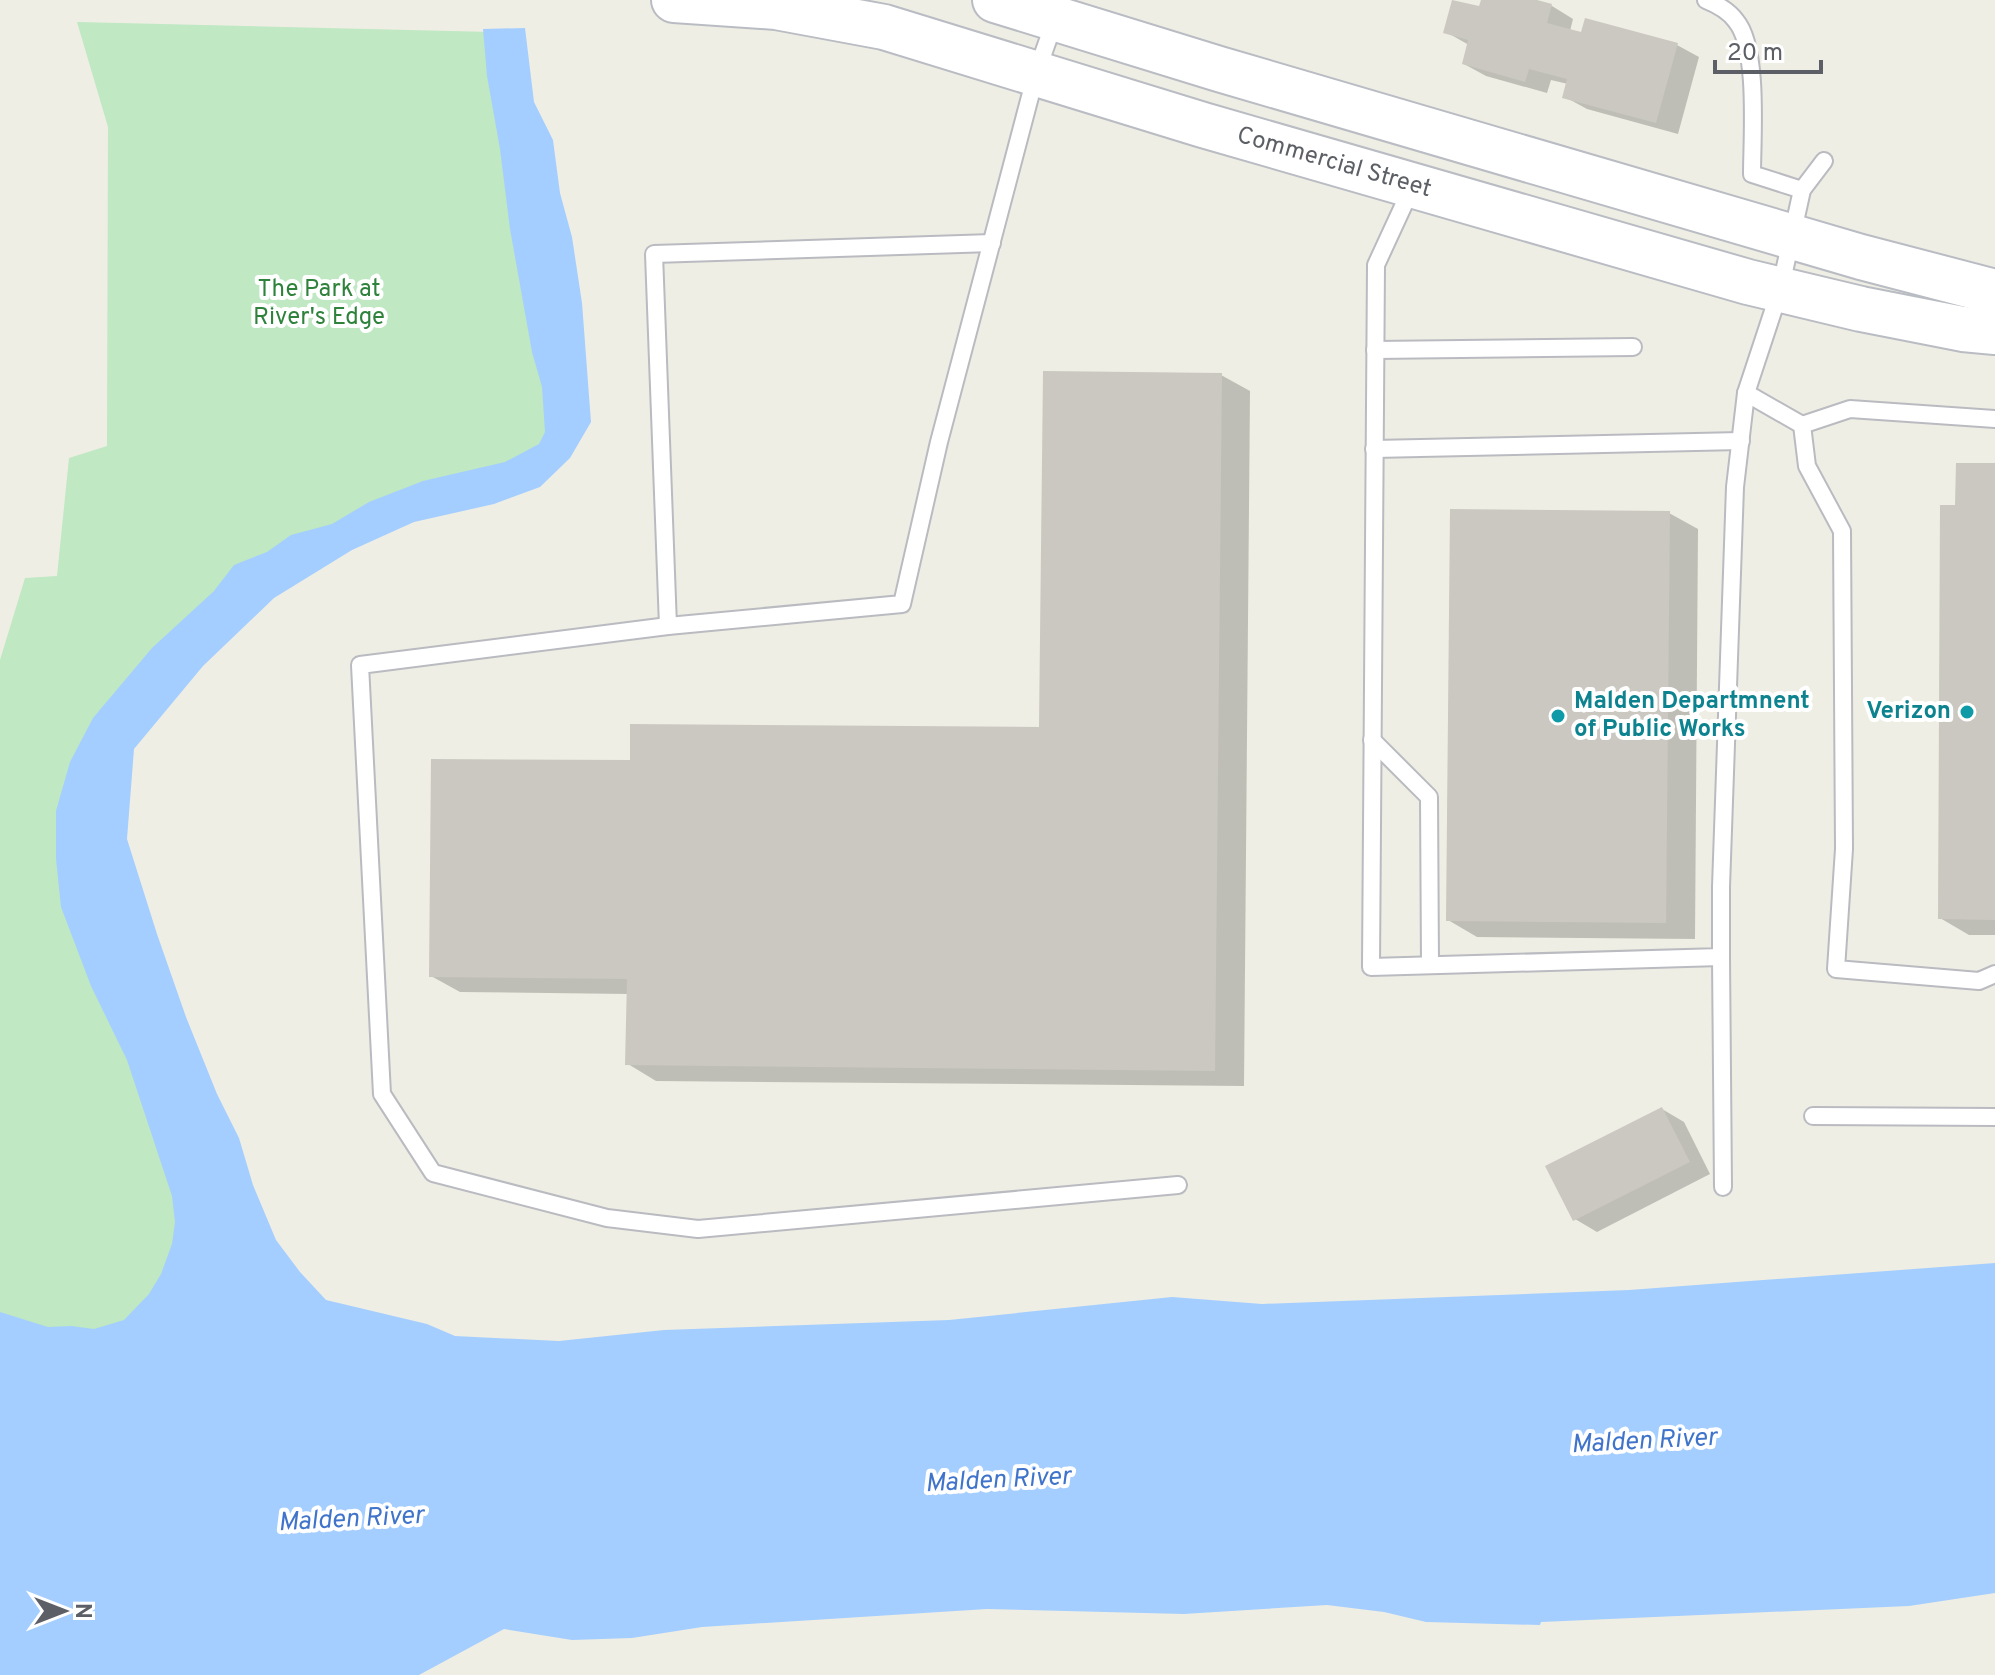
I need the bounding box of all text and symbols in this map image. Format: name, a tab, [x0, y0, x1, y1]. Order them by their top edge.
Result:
scale bar	[1715, 24, 1821, 74]
text: 20 m	[1727, 39, 1783, 69]
street label: Commercial Street	[1233, 121, 1435, 205]
park label: The Park at River's Edge	[253, 275, 385, 333]
place label: Malden Departmnent of Public Works	[1574, 687, 1810, 745]
place label: Verizon	[1866, 697, 1951, 727]
marker: Verizon	[1958, 703, 1976, 721]
marker: Malden Departmnent of Public Works	[1549, 707, 1567, 725]
water label: Malden River	[1570, 1422, 1720, 1462]
water label: Malden River	[924, 1461, 1074, 1501]
water label: Malden River	[277, 1500, 427, 1540]
north arrow	[24, 1571, 104, 1651]
text: N	[68, 1603, 95, 1619]

